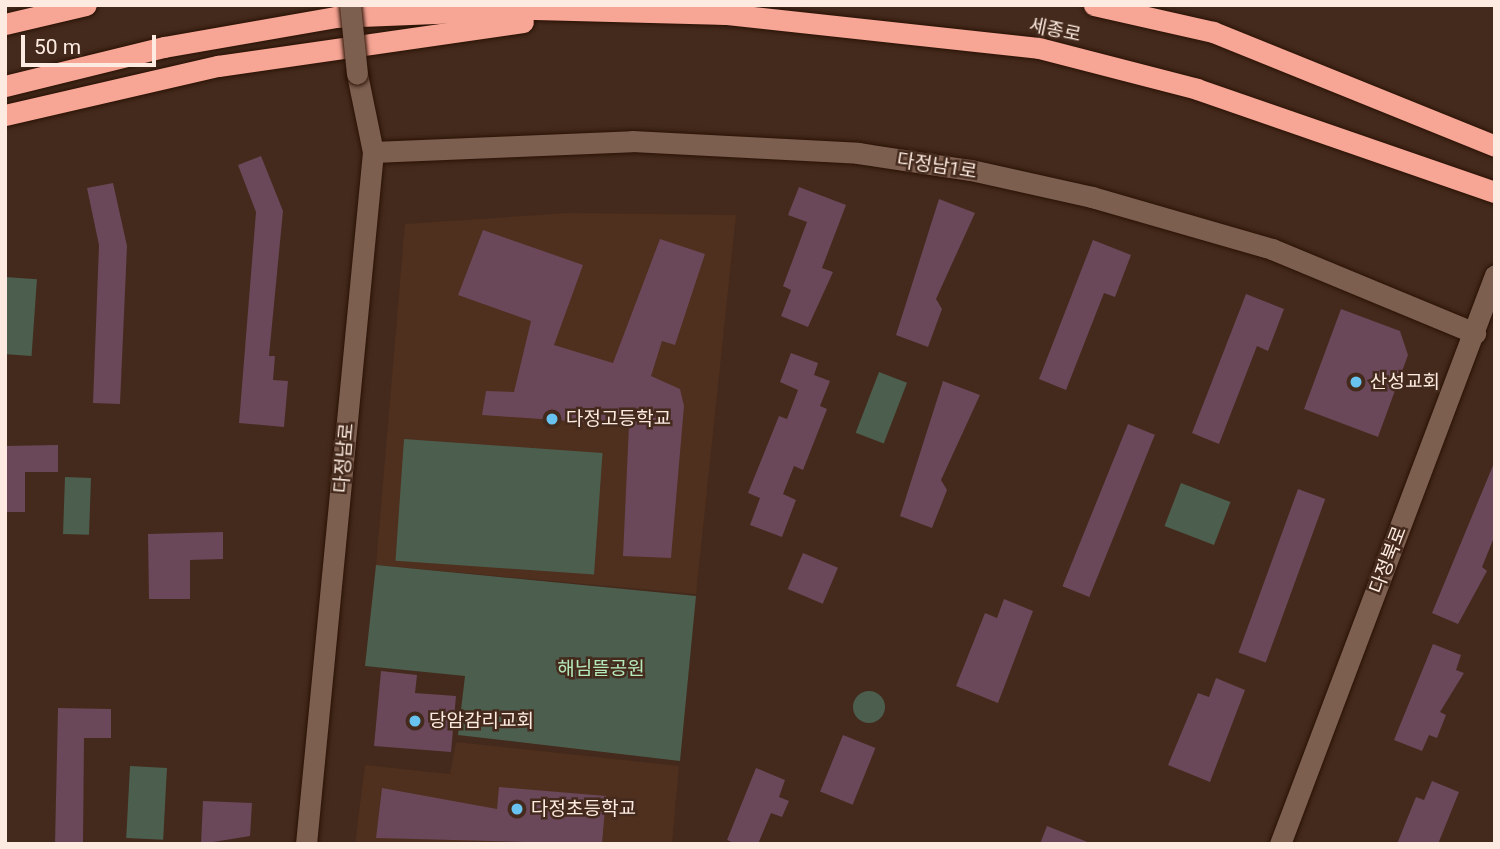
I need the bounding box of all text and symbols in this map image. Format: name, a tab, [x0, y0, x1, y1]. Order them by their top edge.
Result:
street label: 세종로	[1027, 13, 1083, 47]
scale bar	[24, 21, 159, 65]
text: 50 m	[34, 35, 81, 59]
street label: 다정남1로	[895, 148, 979, 184]
place label: 산성교회	[1370, 371, 1440, 393]
marker: 산성교회	[1348, 374, 1364, 390]
place label: 다정고등학교	[566, 408, 671, 430]
marker: 다정고등학교	[544, 411, 560, 427]
street label: 다정남로	[330, 422, 358, 494]
street label: 다정북로	[1365, 523, 1411, 597]
park label: 해님뜰공원	[557, 658, 645, 680]
place label: 당암감리교회	[429, 710, 534, 732]
marker: 당암감리교회	[407, 713, 423, 729]
place label: 다정초등학교	[531, 798, 636, 820]
marker: 다정초등학교	[509, 801, 525, 817]

